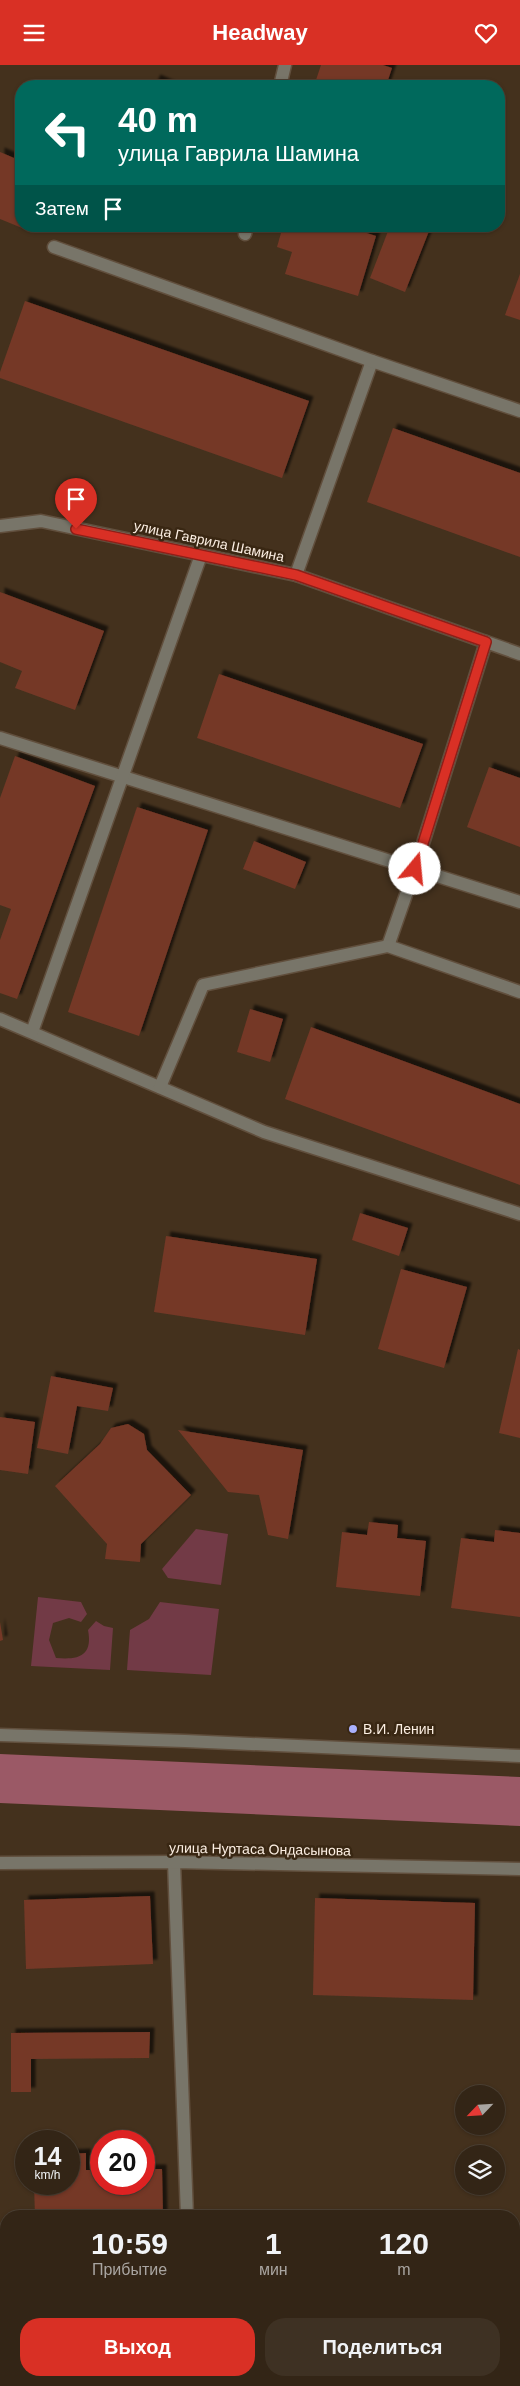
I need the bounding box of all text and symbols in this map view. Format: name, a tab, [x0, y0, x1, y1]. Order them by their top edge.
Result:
icon: menu	[20, 19, 48, 47]
icon: heart	[472, 19, 500, 47]
text: Headway	[212, 20, 308, 45]
icon: left	[35, 100, 100, 165]
text: 40 m	[118, 100, 198, 139]
text: улица Гаврила Шамина	[118, 141, 359, 166]
icon: arrive	[99, 195, 127, 223]
text: Затем	[35, 198, 89, 219]
pin	[55, 478, 97, 529]
icon: arrive	[62, 485, 90, 513]
street label: улица Гаврила Шамина	[132, 517, 286, 565]
position arrow	[388, 842, 440, 894]
place label: В.И. Ленин	[363, 1721, 434, 1737]
marker: В.И. Ленин	[347, 1723, 359, 1735]
street label: улица Нуртаса Ондасынова	[169, 1839, 351, 1859]
north arrow	[455, 2085, 505, 2135]
map controls	[455, 2085, 505, 2195]
speed limit sign: 20	[90, 2130, 155, 2195]
text: 14	[34, 2142, 61, 2170]
button: layers	[455, 2145, 505, 2195]
text: km/h	[34, 2168, 61, 2182]
text: 10:59	[91, 2227, 168, 2260]
text: 1	[265, 2227, 282, 2260]
text: 120	[379, 2227, 429, 2260]
text: Прибытие	[92, 2261, 167, 2278]
text: мин	[259, 2261, 288, 2278]
text: m	[397, 2261, 410, 2278]
button: Выход	[20, 2318, 255, 2376]
button: Поделиться	[265, 2318, 500, 2376]

